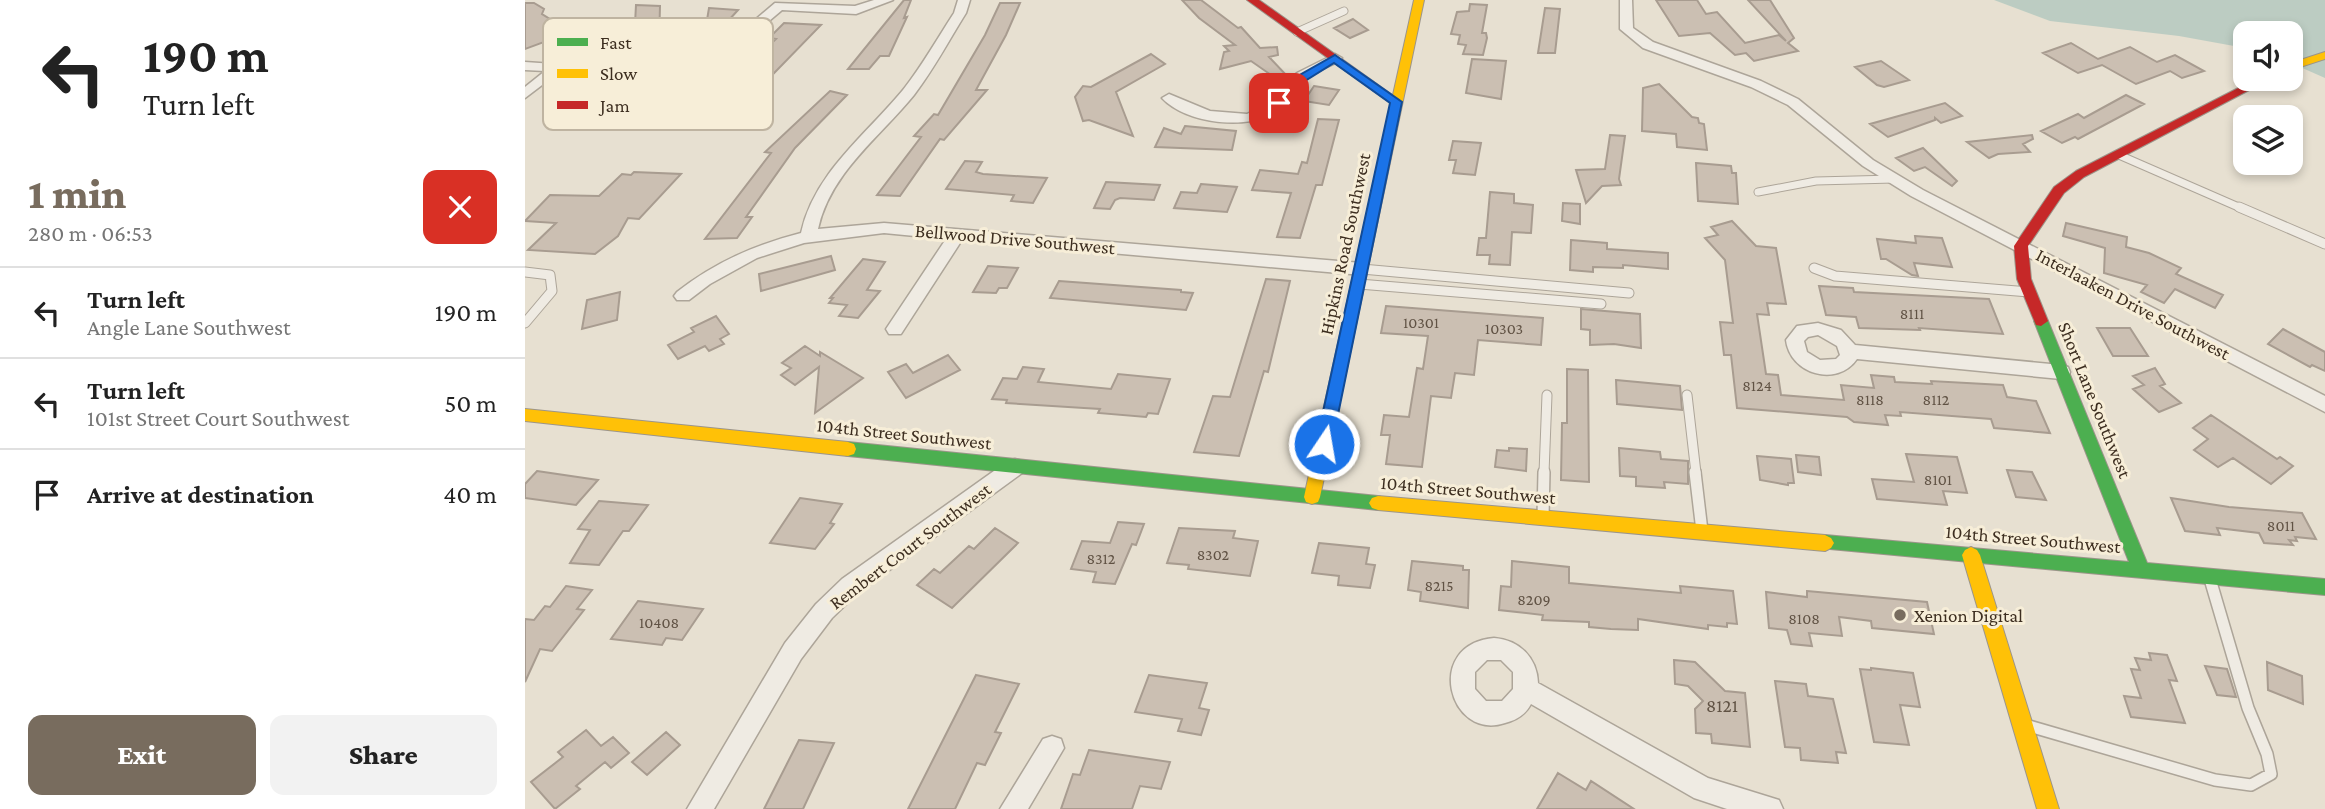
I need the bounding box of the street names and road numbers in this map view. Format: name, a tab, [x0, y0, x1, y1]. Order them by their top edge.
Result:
street label: Hipkins Road Southwest	[1315, 150, 1375, 337]
street label: Bellwood Drive Southwest	[914, 220, 1117, 258]
street label: Interlaaken Drive Southwest	[2033, 244, 2234, 364]
street label: Short Lane Southwest	[2054, 319, 2136, 482]
street label: 104th Street Southwest	[816, 414, 993, 454]
street label: 104th Street Southwest	[1380, 472, 1557, 508]
street label: Rembert Court Southwest	[825, 478, 995, 614]
street label: 104th Street Southwest	[1945, 521, 2122, 557]

